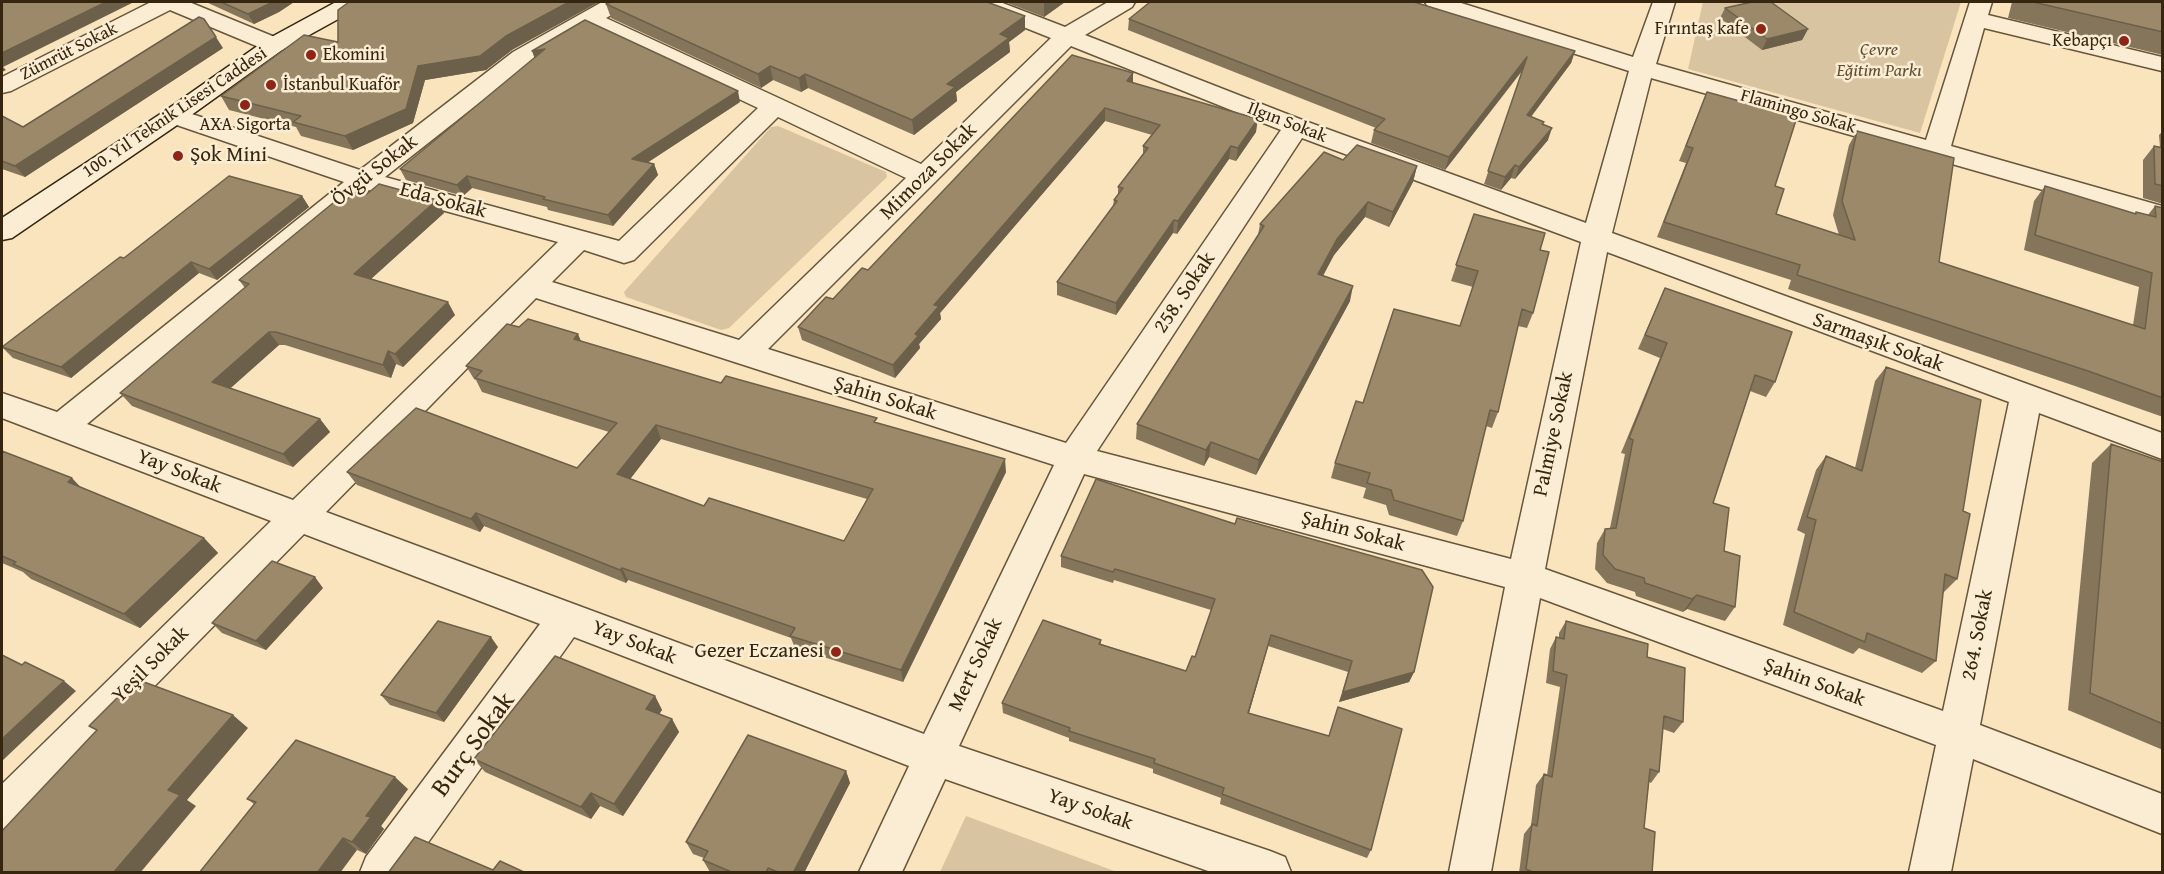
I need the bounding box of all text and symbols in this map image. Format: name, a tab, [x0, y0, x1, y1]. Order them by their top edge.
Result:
street label: Zümrüt Sokak	[17, 18, 121, 86]
place label: Fırıntaş kafe	[1655, 18, 1749, 40]
marker: Fırıntaş kafe	[1754, 22, 1768, 36]
place label: Kebapçı	[2052, 30, 2112, 52]
marker: Kebapçı	[2117, 34, 2131, 48]
park label: Çevre Eğitim Parkı	[1836, 39, 1922, 82]
street label: 100. Yıl Teknik Lisesi Caddesi	[79, 43, 271, 183]
place label: Ekomini	[323, 44, 385, 66]
marker: Ekomini	[304, 48, 318, 62]
place label: İstanbul Kuaför	[283, 74, 400, 96]
marker: İstanbul Kuaför	[264, 78, 278, 92]
street label: Flamingo Sokak	[1738, 85, 1858, 139]
marker: AXA Sigorta	[238, 98, 252, 112]
street label: Ilgın Sokak	[1244, 98, 1330, 148]
place label: AXA Sigorta	[199, 114, 291, 136]
street label: Mimoza Sokak	[875, 118, 983, 226]
street label: Övgü Sokak	[327, 130, 423, 212]
place label: Şok Mini	[190, 143, 267, 169]
marker: Şok Mini	[171, 149, 185, 163]
street label: Eda Sokak	[397, 177, 489, 225]
street label: 258. Sokak	[1149, 248, 1221, 338]
street label: Sarmaşık Sokak	[1809, 308, 1947, 378]
street label: Palmiye Sokak	[1528, 369, 1580, 499]
street label: Şahin Sokak	[830, 371, 940, 427]
street label: Yay Sokak	[133, 444, 225, 500]
street label: Şahin Sokak	[1298, 506, 1408, 558]
street label: 264. Sokak	[1957, 587, 1999, 683]
street label: Mert Sokak	[943, 614, 1009, 716]
street label: Yay Sokak	[588, 615, 680, 671]
street label: Yeşil Sokak	[107, 621, 195, 709]
place label: Gezer Eczanesi	[695, 639, 824, 665]
marker: Gezer Eczanesi	[829, 645, 843, 659]
street label: Şahin Sokak	[1760, 653, 1868, 713]
street label: Burç Sokak	[426, 687, 522, 803]
street label: Yay Sokak	[1044, 784, 1136, 836]

